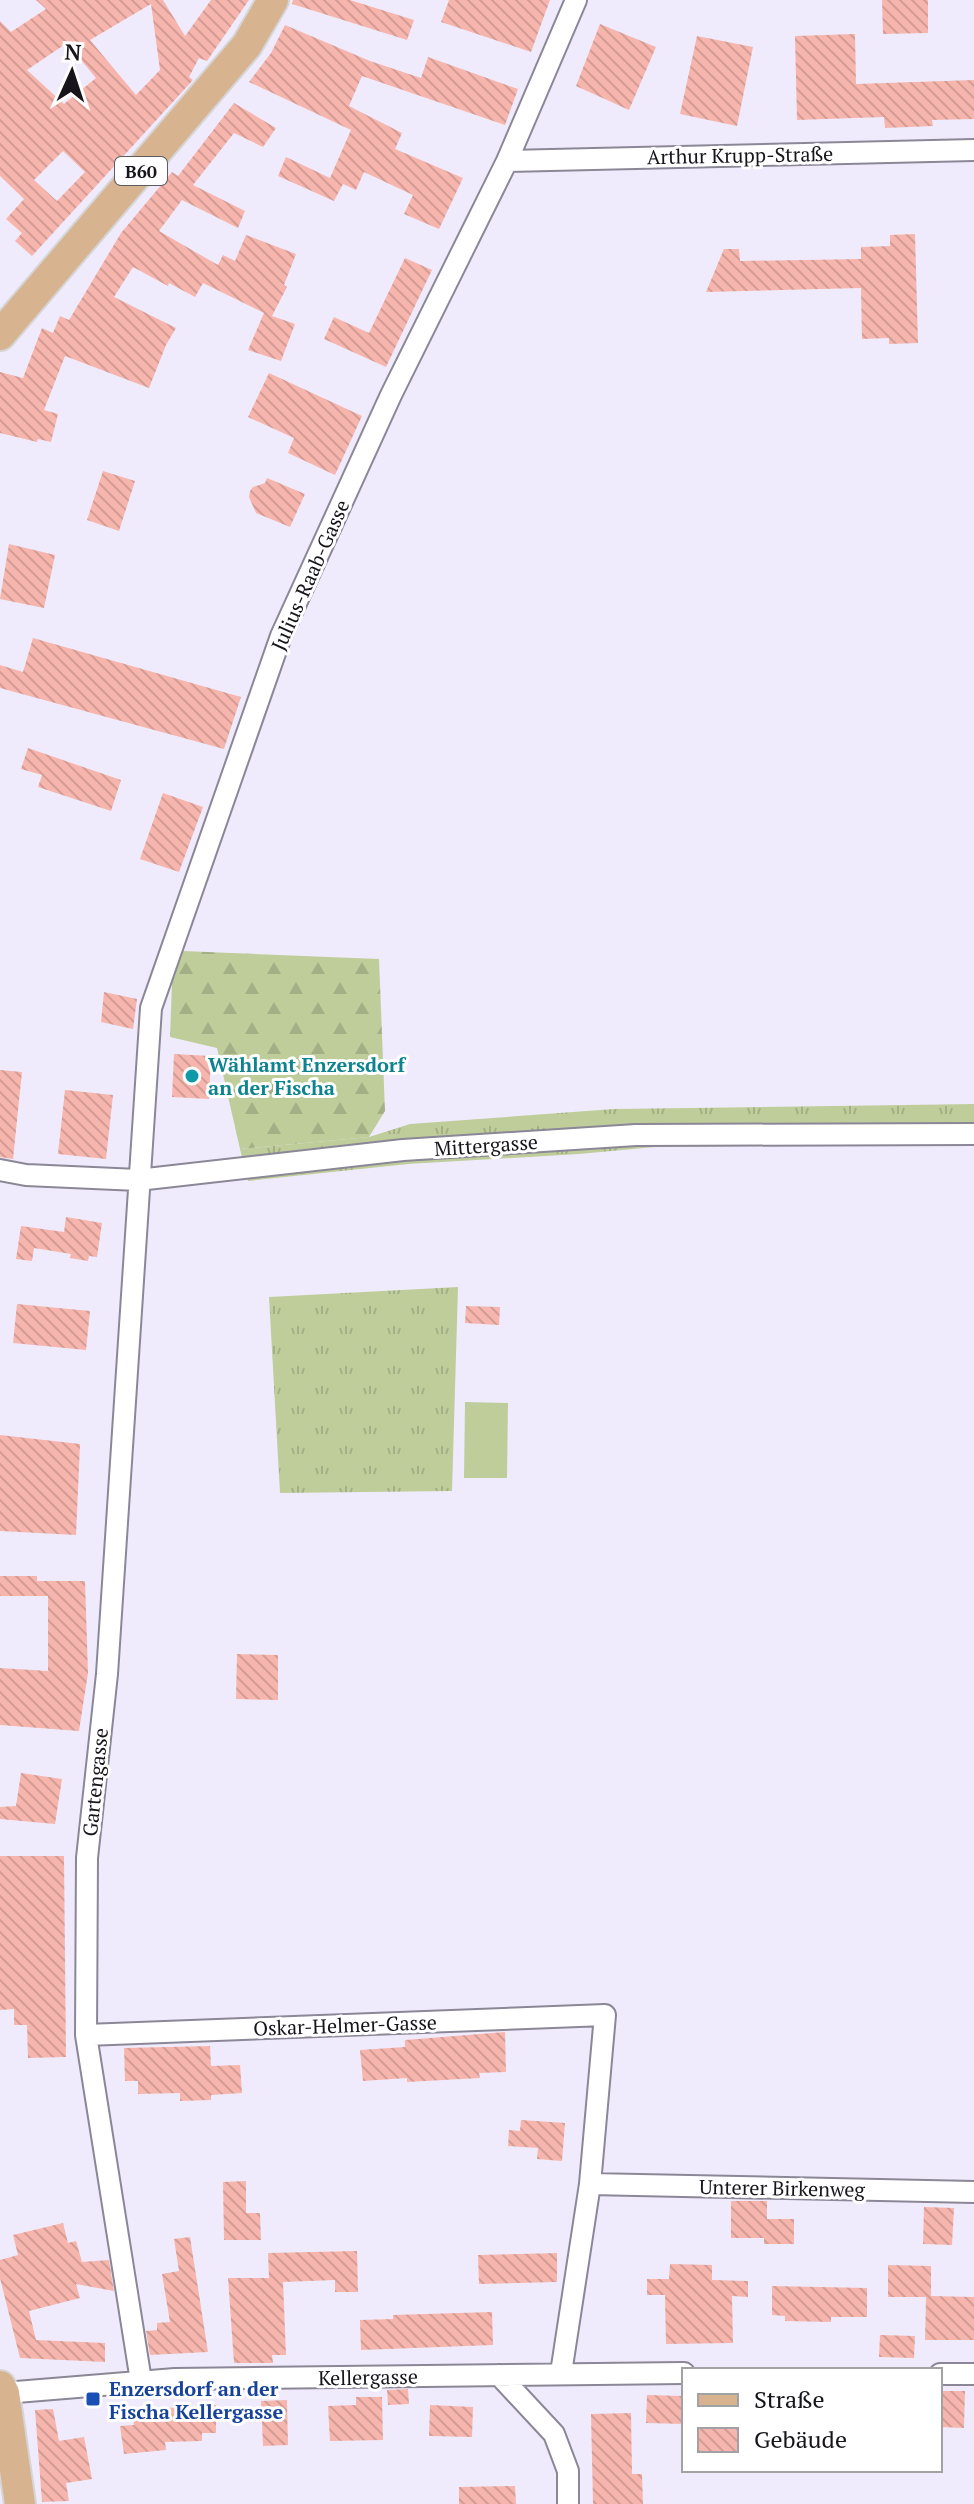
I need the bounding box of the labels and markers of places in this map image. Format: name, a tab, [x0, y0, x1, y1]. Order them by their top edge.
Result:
place label: Wählamt Enzersdorf an der Fischa	[208, 1051, 406, 1101]
marker: Wählamt Enzersdorf an der Fischa	[183, 1067, 201, 1085]
place label: Enzersdorf an der Fischa Kellergasse	[109, 2375, 283, 2425]
marker: Enzersdorf an der Fischa Kellergasse	[84, 2390, 102, 2408]

